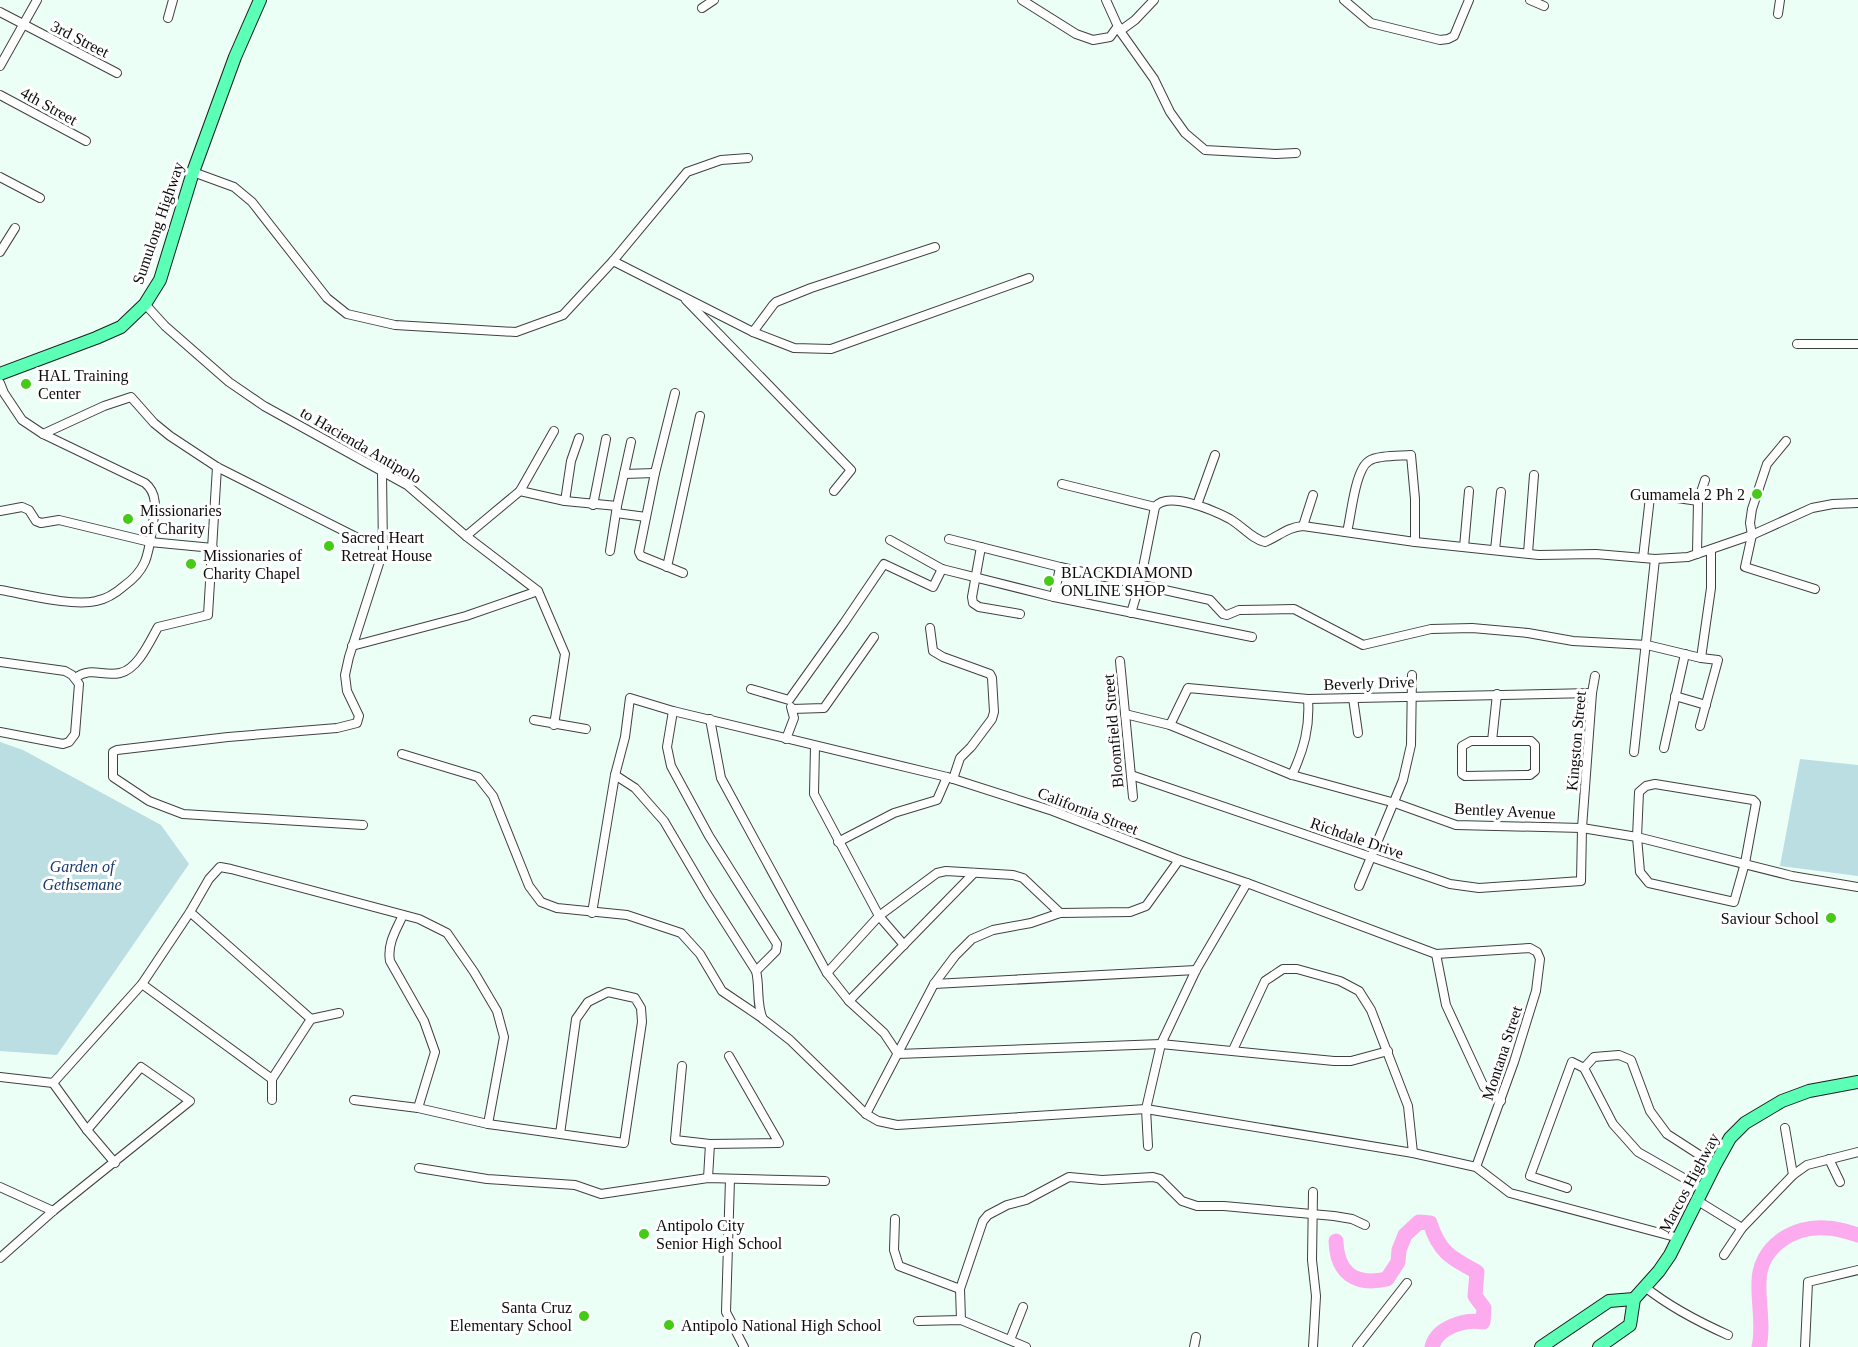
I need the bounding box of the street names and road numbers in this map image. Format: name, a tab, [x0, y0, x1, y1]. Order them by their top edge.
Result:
street label: 3rd Street	[48, 17, 112, 61]
street label: 4th Street	[18, 84, 81, 129]
street label: Sumulong Highway	[129, 160, 188, 287]
street label: to Hacienda Antipolo	[297, 403, 425, 487]
street label: Bloomfield Street	[1100, 673, 1126, 789]
street label: Beverly Drive	[1323, 673, 1415, 694]
street label: Kingston Street	[1563, 690, 1590, 792]
street label: California Street	[1035, 784, 1141, 838]
street label: Bentley Avenue	[1454, 800, 1556, 823]
street label: Richdale Drive	[1308, 814, 1406, 862]
street label: Montana Street	[1479, 1003, 1525, 1102]
street label: Marcos Highway	[1656, 1130, 1723, 1236]

